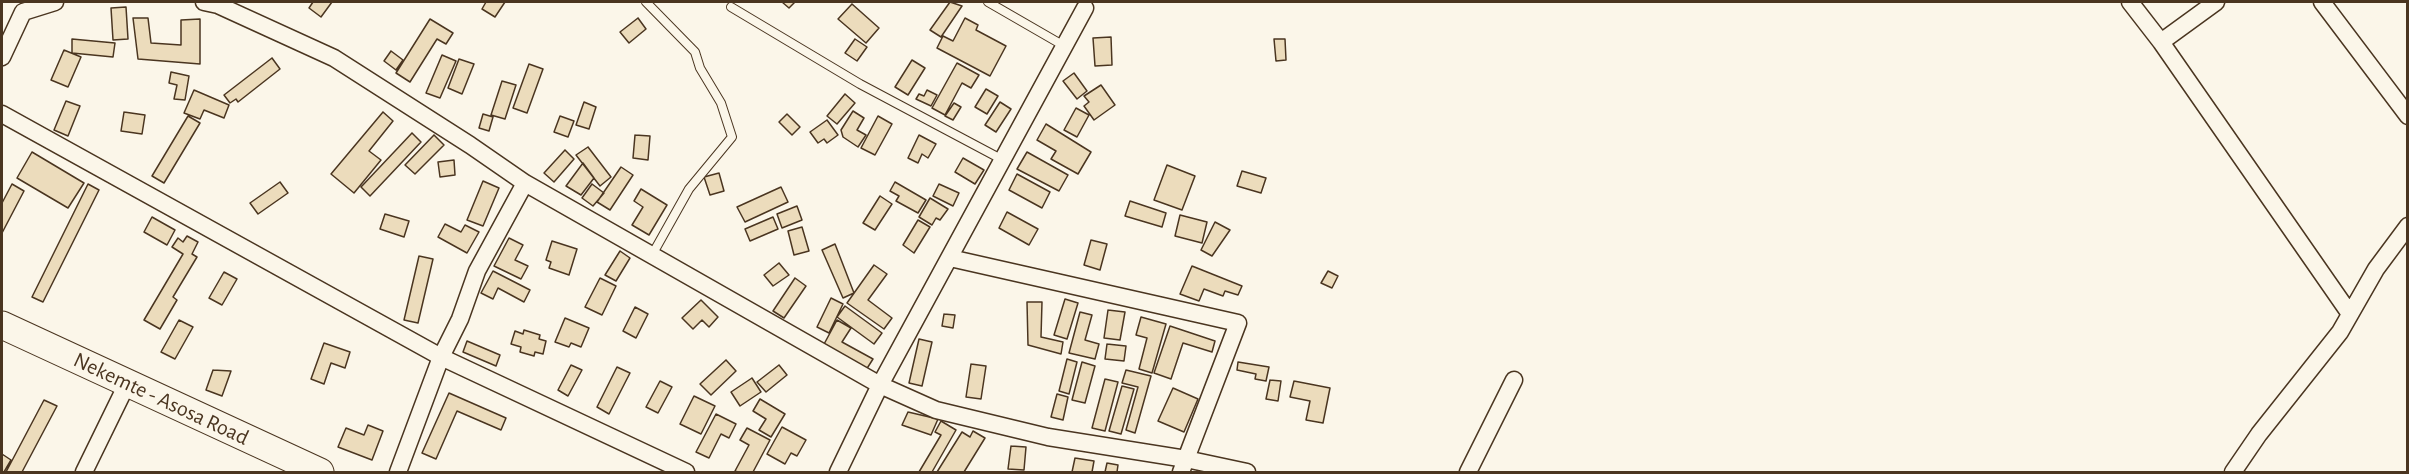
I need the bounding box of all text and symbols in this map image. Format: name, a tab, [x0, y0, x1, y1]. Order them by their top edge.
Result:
street label: Nekemte - Asosa Road	[69, 347, 253, 451]

